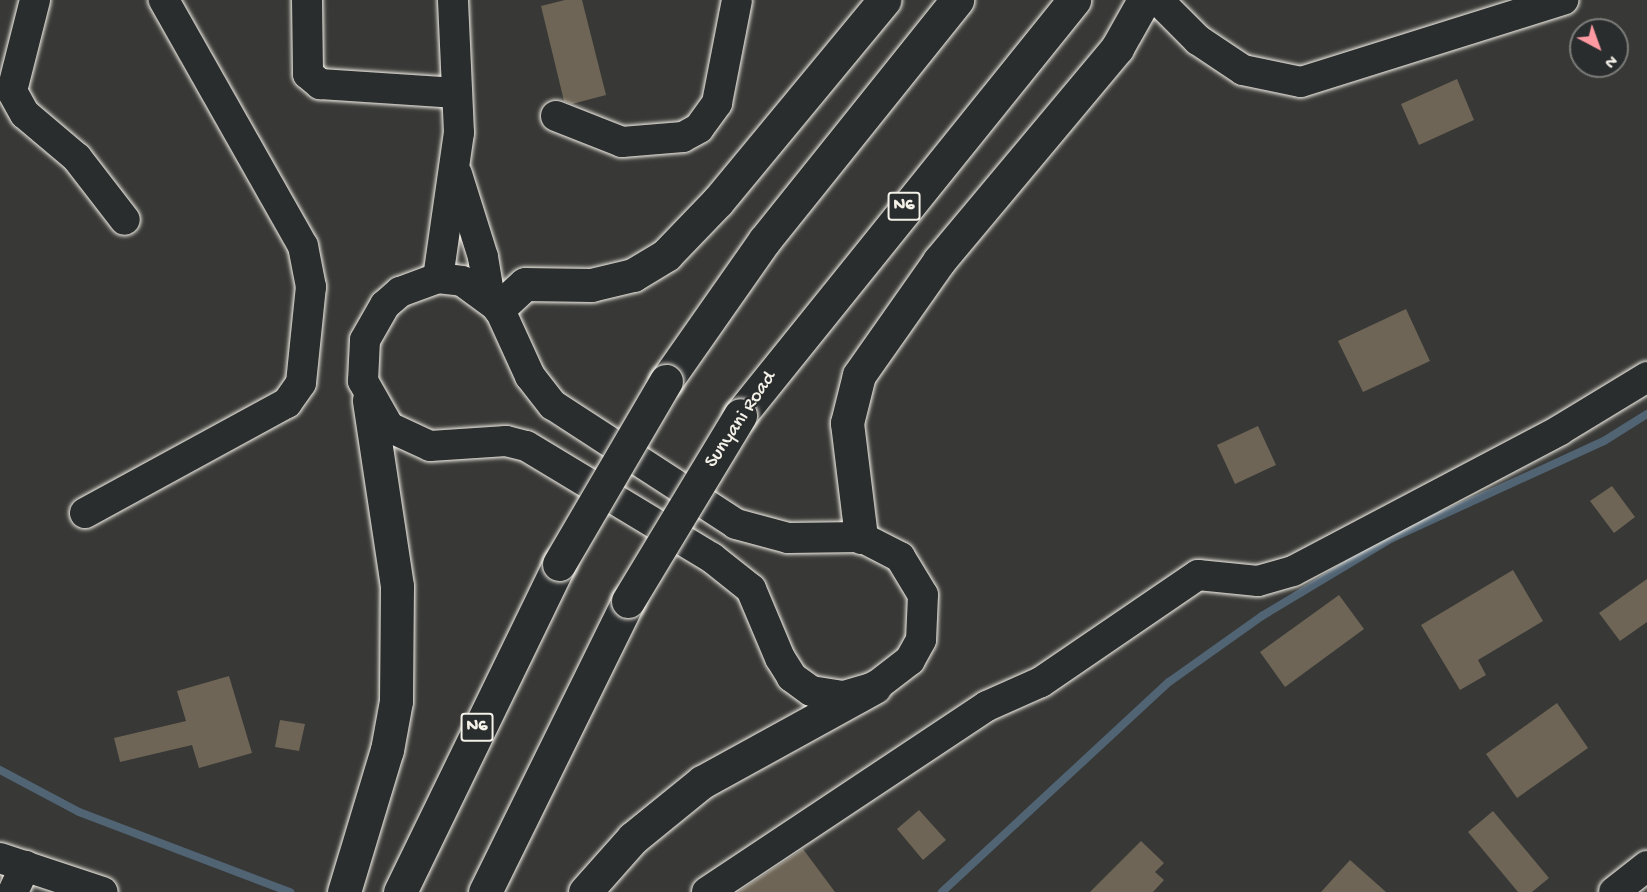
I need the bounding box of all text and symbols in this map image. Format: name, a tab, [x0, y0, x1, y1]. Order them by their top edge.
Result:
north arrow	[1569, 18, 1629, 78]
text: N	[1600, 50, 1620, 71]
road number: N6	[888, 191, 920, 221]
street label: Sunyani Road	[700, 367, 782, 473]
road number: N6	[460, 712, 494, 742]

